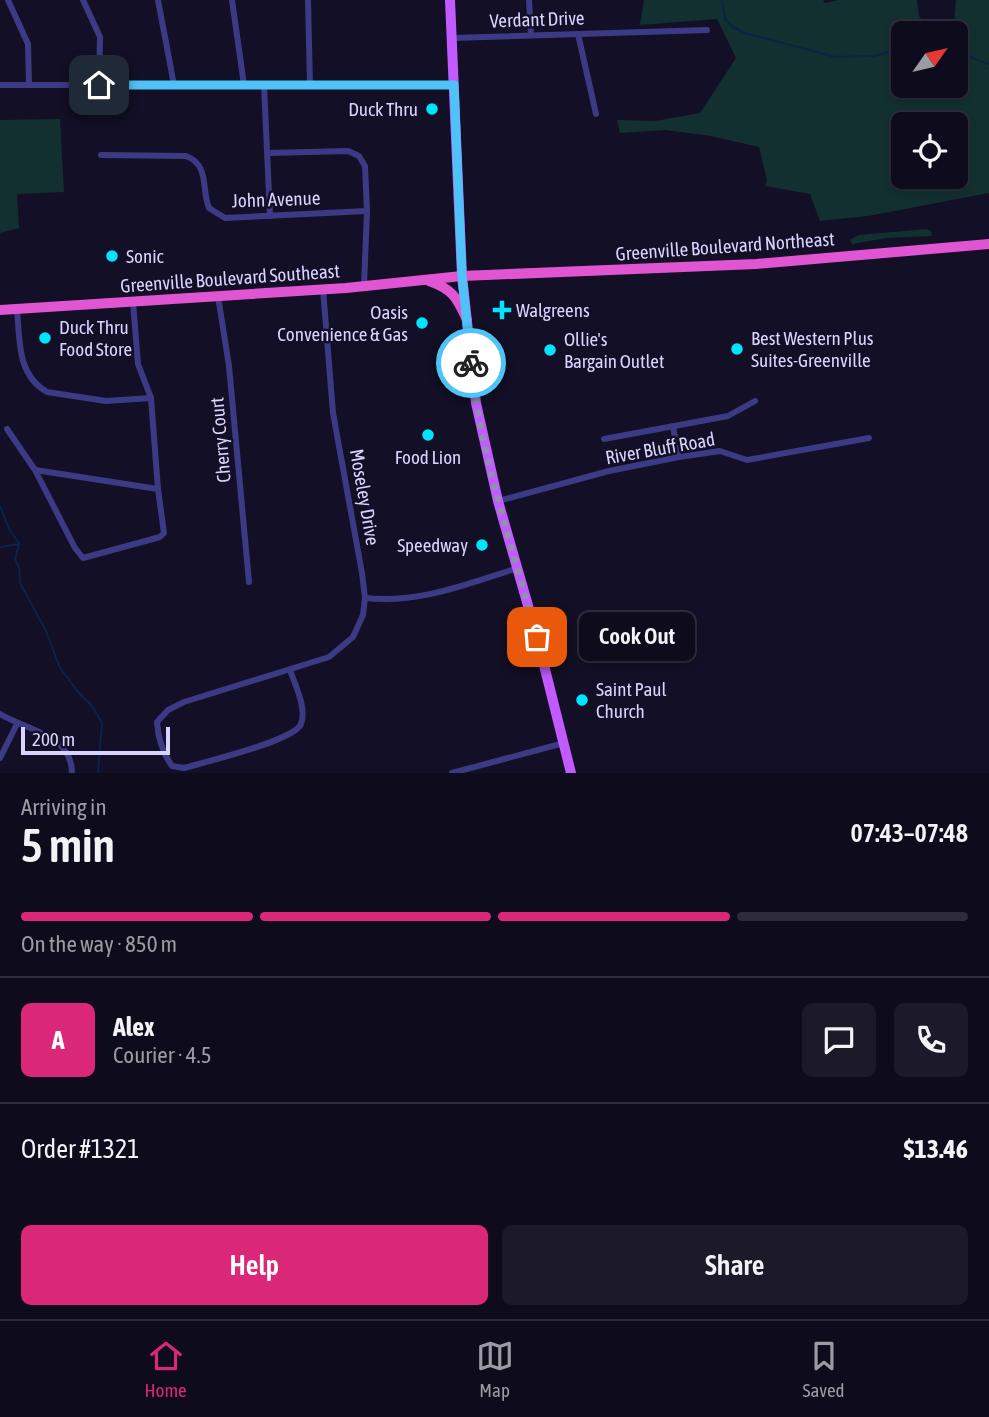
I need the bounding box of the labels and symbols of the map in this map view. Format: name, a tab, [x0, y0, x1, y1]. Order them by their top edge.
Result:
street label: Verdant Drive	[489, 6, 585, 32]
north arrow	[891, 21, 968, 98]
pin	[69, 55, 129, 115]
place label: Duck Thru	[348, 98, 418, 120]
marker: Duck Thru	[424, 101, 440, 117]
street label: John Avenue	[231, 186, 321, 212]
street label: Greenville Boulevard Northeast	[615, 227, 835, 265]
place label: Sonic	[126, 245, 164, 267]
marker: Sonic	[104, 248, 120, 264]
street label: Greenville Boulevard Southeast	[120, 259, 340, 297]
place label: Walgreens	[516, 299, 590, 321]
place label: Oasis Convenience & Gas	[277, 301, 408, 345]
marker: Walgreens	[494, 302, 510, 318]
marker: Oasis Convenience & Gas	[414, 315, 430, 331]
place label: Duck Thru Food Store	[59, 316, 132, 360]
place label: Best Western Plus Suites-Greenville	[751, 327, 874, 371]
courier	[436, 328, 506, 398]
place label: Ollie's Bargain Outlet	[564, 328, 664, 372]
marker: Duck Thru Food Store	[37, 330, 53, 346]
marker: Best Western Plus Suites-Greenville	[729, 341, 745, 357]
marker: Ollie's Bargain Outlet	[542, 342, 558, 358]
street label: Cherry Court	[205, 396, 235, 484]
marker: Food Lion	[420, 427, 436, 443]
street label: River Bluff Road	[604, 428, 716, 468]
place label: Food Lion	[395, 446, 461, 468]
street label: Moseley Drive	[346, 447, 384, 547]
place label: Speedway	[397, 534, 468, 556]
marker: Speedway	[474, 537, 490, 553]
pin	[507, 607, 567, 667]
callout: Cook Out	[579, 612, 694, 662]
place label: Saint Paul Church	[596, 678, 666, 722]
marker: Saint Paul Church	[574, 692, 590, 708]
scale bar	[21, 724, 170, 756]

